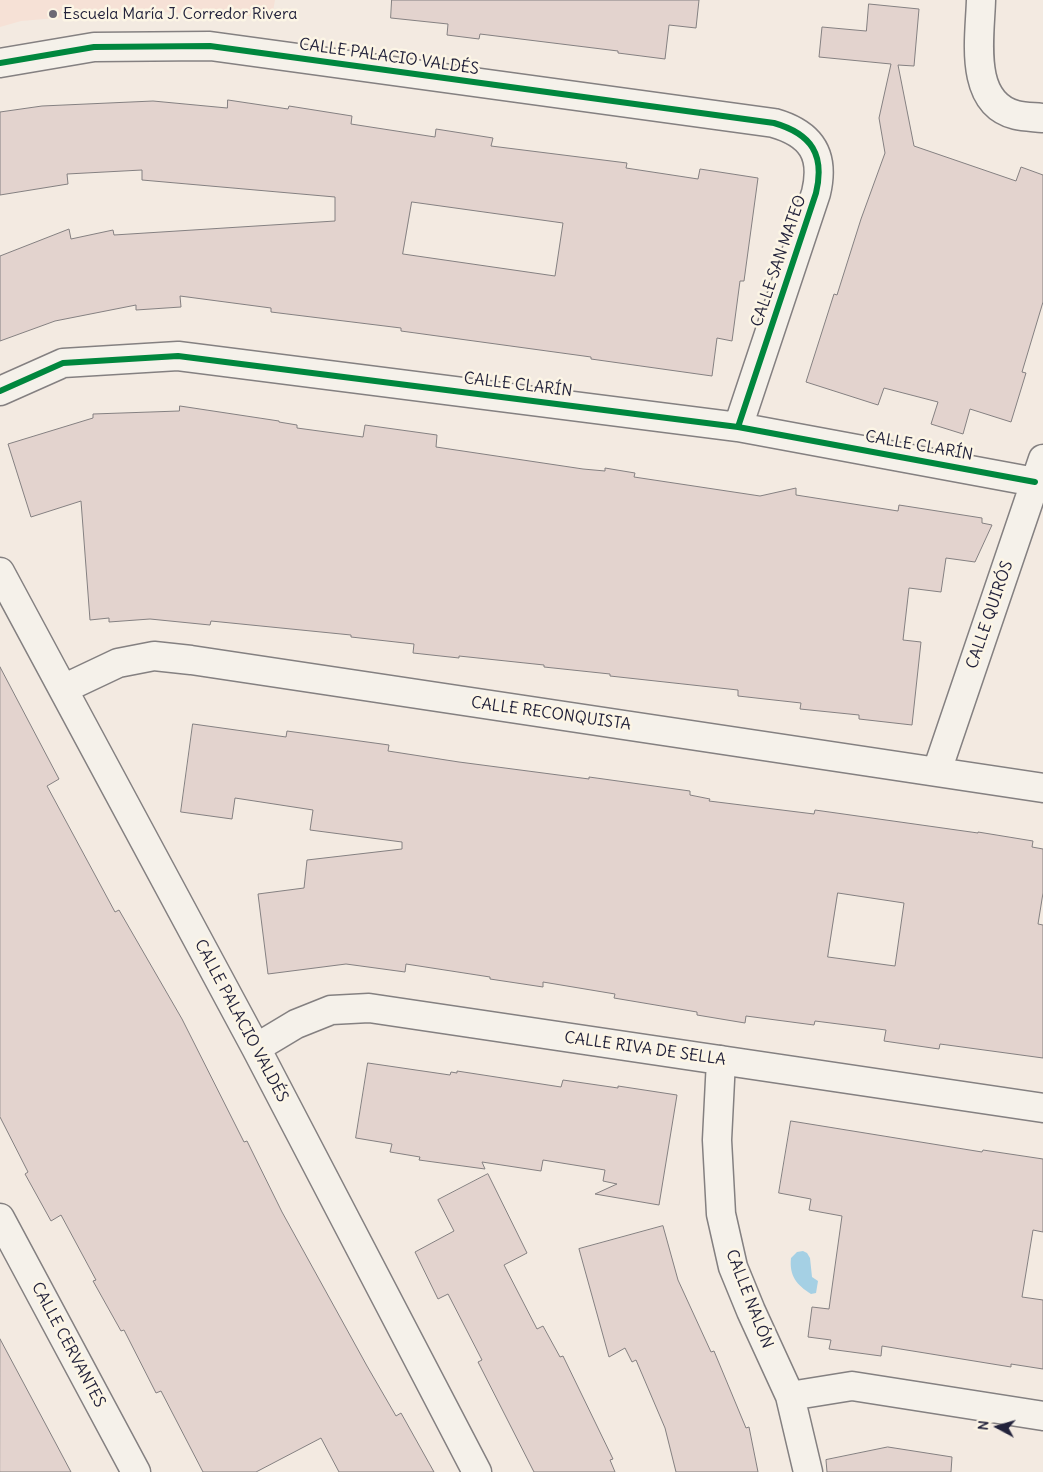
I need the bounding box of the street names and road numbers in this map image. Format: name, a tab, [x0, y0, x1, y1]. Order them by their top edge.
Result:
street label: CALLE PALACIO VALDÉS	[298, 35, 480, 79]
street label: CALLE SAN MATEO	[747, 193, 811, 329]
street label: CALLE CLARÍN	[463, 369, 573, 401]
street label: CALLE CLARÍN	[864, 427, 974, 465]
street label: CALLE QUIRÓS	[963, 559, 1017, 671]
street label: CALLE RECONQUISTA	[470, 693, 632, 735]
street label: CALLE PALACIO VALDÉS	[190, 936, 292, 1106]
street label: CALLE RIVA DE SELLA	[563, 1028, 727, 1070]
street label: CALLE NALÓN	[721, 1247, 777, 1351]
street label: CALLE CERVANTES	[27, 1279, 109, 1411]

